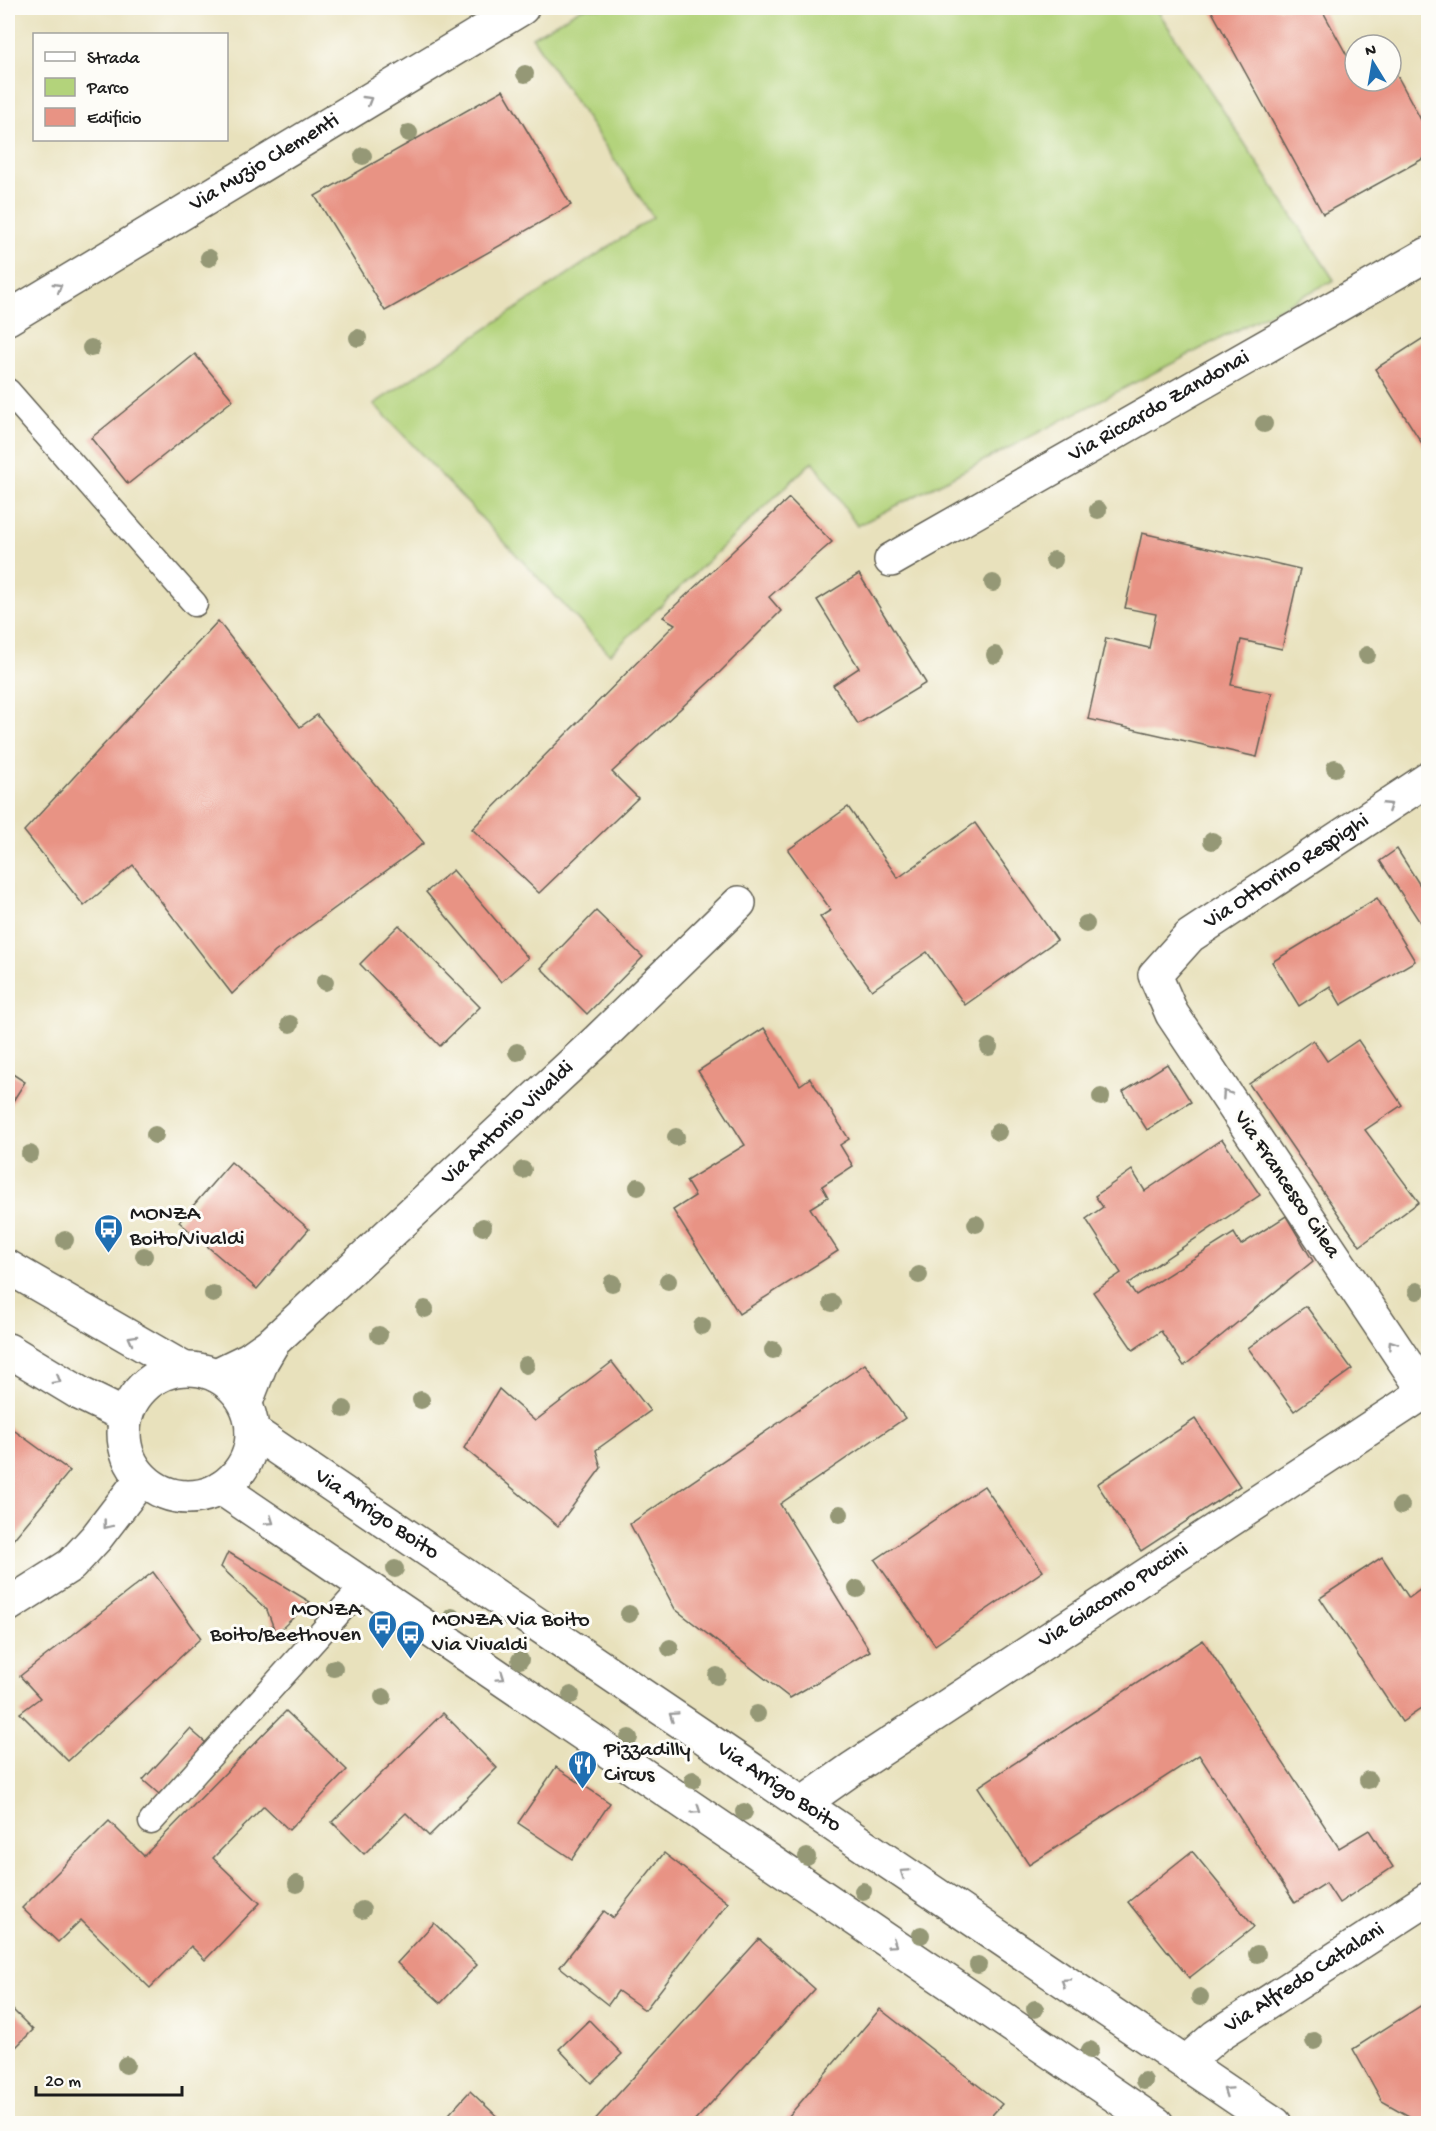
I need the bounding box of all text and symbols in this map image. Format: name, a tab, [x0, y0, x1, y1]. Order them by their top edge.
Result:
legend	[33, 33, 228, 141]
north arrow	[1343, 33, 1403, 93]
text: N	[1364, 41, 1378, 62]
text: Strada	[87, 49, 141, 70]
text: Parco	[86, 79, 129, 100]
one-way arrow	[362, 95, 372, 107]
street label: Via Muzio Clementi	[184, 108, 345, 219]
text: Edificio	[87, 109, 141, 130]
one-way arrow	[52, 283, 62, 295]
street label: Via Riccardo Zandonai	[1064, 345, 1255, 469]
one-way arrow	[1382, 801, 1392, 813]
street label: Via Ottorino Respighi	[1199, 808, 1375, 936]
street label: Via Antonio Vivaldi	[436, 1056, 580, 1192]
one-way arrow	[1222, 1090, 1233, 1101]
street label: Via Francesco Cilea	[1226, 1105, 1345, 1264]
place label: MONZA Boito/Vivaldi	[129, 1202, 245, 1253]
bus stop icon: MONZA Boito/Vivaldi	[93, 1212, 125, 1254]
one-way arrow	[127, 1335, 138, 1346]
one-way arrow	[1388, 1340, 1400, 1350]
one-way arrow	[51, 1373, 61, 1385]
street label: Via Arrigo Boito	[308, 1463, 443, 1567]
one-way arrow	[263, 1514, 274, 1525]
one-way arrow	[103, 1518, 114, 1529]
street label: Via Giacomo Puccini	[1034, 1538, 1194, 1655]
place label: MONZA Boito/Beethoven	[209, 1598, 362, 1649]
bus stop icon: MONZA Boito/Beethoven	[366, 1608, 398, 1650]
place label: MONZA Via Boito Via Vivaldi	[431, 1608, 590, 1659]
bus stop icon: MONZA Via Boito Via Vivaldi	[395, 1618, 427, 1660]
one-way arrow	[494, 1670, 505, 1681]
one-way arrow	[668, 1712, 679, 1723]
street label: Via Arrigo Boito	[710, 1736, 846, 1839]
place label: Pizzadilly Circus	[603, 1738, 691, 1789]
restaurant icon: Pizzadilly Circus	[567, 1748, 599, 1790]
one-way arrow	[690, 1803, 701, 1814]
one-way arrow	[899, 1869, 910, 1880]
street label: Via Alfredo Catalani	[1219, 1917, 1390, 2040]
one-way arrow	[886, 1937, 897, 1948]
one-way arrow	[1061, 1978, 1072, 1989]
scale bar	[36, 2059, 182, 2097]
text: 20 m	[45, 2072, 81, 2093]
one-way arrow	[1223, 2087, 1234, 2098]

